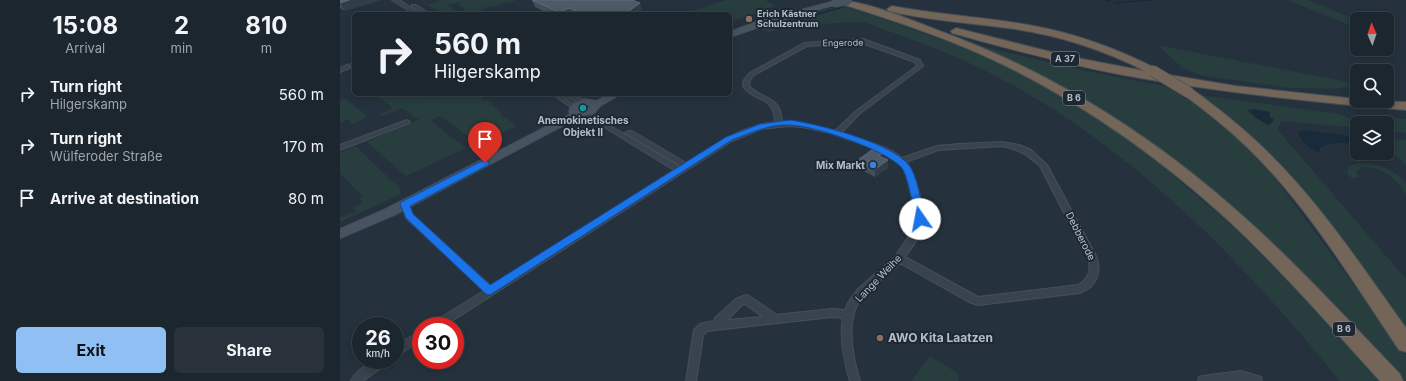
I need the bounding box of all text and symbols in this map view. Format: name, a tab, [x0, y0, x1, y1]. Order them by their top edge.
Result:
place label: Erich Kästner Schulzentrum	[757, 8, 819, 29]
text: 15:08	[53, 11, 118, 40]
text: 2	[174, 11, 189, 40]
text: 810	[245, 11, 287, 40]
north arrow	[1350, 12, 1394, 56]
map controls	[1350, 12, 1394, 160]
marker: Erich Kästner Schulzentrum	[744, 14, 754, 24]
text: 560 m	[434, 27, 521, 61]
icon: right	[368, 28, 420, 80]
street label: Engerode	[822, 37, 864, 48]
text: Arrival	[65, 40, 105, 56]
text: min	[171, 40, 193, 56]
text: m	[261, 40, 272, 56]
road number: A 37	[1051, 52, 1079, 66]
text: Hilgerskamp	[434, 61, 541, 82]
button: search	[1350, 64, 1394, 108]
text: Turn right	[50, 77, 122, 96]
icon: right	[16, 83, 38, 105]
text: 560 m	[279, 85, 324, 104]
road number: B 6	[1063, 91, 1085, 105]
text: Hilgerskamp	[50, 96, 127, 112]
marker: Anemokinetisches Objekt II	[578, 103, 588, 113]
place label: Anemokinetisches Objekt II	[537, 114, 629, 138]
button: layers	[1350, 116, 1394, 160]
pin	[468, 122, 502, 163]
icon: arrive	[474, 128, 496, 150]
text: Turn right	[50, 129, 122, 148]
icon: right	[16, 135, 38, 157]
text: 170 m	[283, 137, 324, 156]
text: Wülferoder Straße	[50, 148, 163, 164]
place label: Mix Markt	[816, 159, 865, 171]
marker: Mix Markt	[868, 160, 878, 170]
icon: arrive	[16, 187, 38, 209]
text: Arrive at destination	[50, 189, 199, 208]
text: 80 m	[288, 189, 324, 208]
position arrow	[899, 198, 941, 240]
street label: Debberode	[1064, 210, 1098, 262]
street label: Lange Weihe	[852, 252, 904, 304]
speed limit sign: 30	[412, 317, 464, 369]
road number: B 6	[1333, 322, 1355, 336]
text: 26	[365, 326, 391, 350]
button: Exit	[16, 327, 166, 373]
button: Share	[174, 327, 324, 373]
place label: AWO Kita Laatzen	[888, 330, 993, 345]
marker: AWO Kita Laatzen	[875, 333, 885, 343]
text: km/h	[366, 347, 390, 359]

